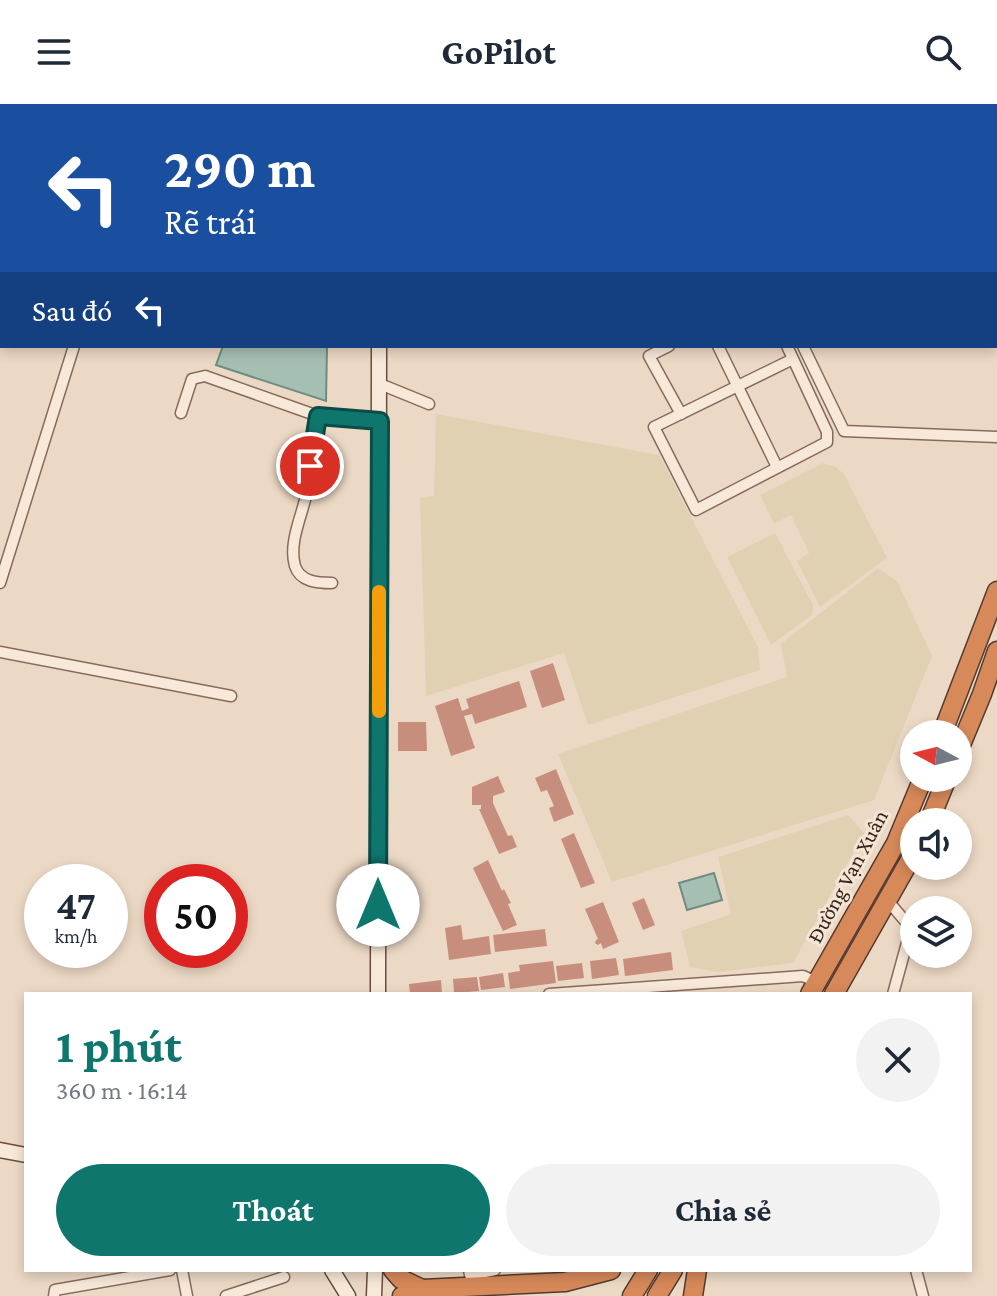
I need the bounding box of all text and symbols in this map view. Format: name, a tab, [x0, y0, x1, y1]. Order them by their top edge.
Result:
icon: menu	[32, 30, 76, 74]
icon: search	[921, 30, 965, 74]
text: GoPilot	[441, 32, 556, 72]
icon: left	[32, 136, 136, 240]
text: 290 m	[164, 137, 315, 199]
text: Rẽ trái	[164, 202, 256, 242]
icon: left	[128, 288, 172, 332]
text: Sau đó	[32, 294, 112, 327]
pin	[276, 432, 344, 500]
icon: arrive	[288, 444, 332, 488]
north arrow	[900, 720, 972, 792]
map controls	[900, 720, 972, 968]
street label: Đường Vạn Xuân	[802, 805, 893, 947]
button: sound	[900, 808, 972, 880]
position arrow	[336, 863, 420, 947]
speed limit sign: 50	[144, 864, 248, 968]
text: 47	[56, 883, 96, 928]
button: layers	[900, 896, 972, 968]
text: km/h	[54, 925, 98, 947]
button: close	[856, 1018, 940, 1102]
text: 1 phút	[56, 1019, 182, 1072]
text: 360 m · 16:14	[56, 1076, 188, 1105]
button: Thoát	[56, 1164, 490, 1256]
button: Chia sẻ	[506, 1164, 940, 1256]

